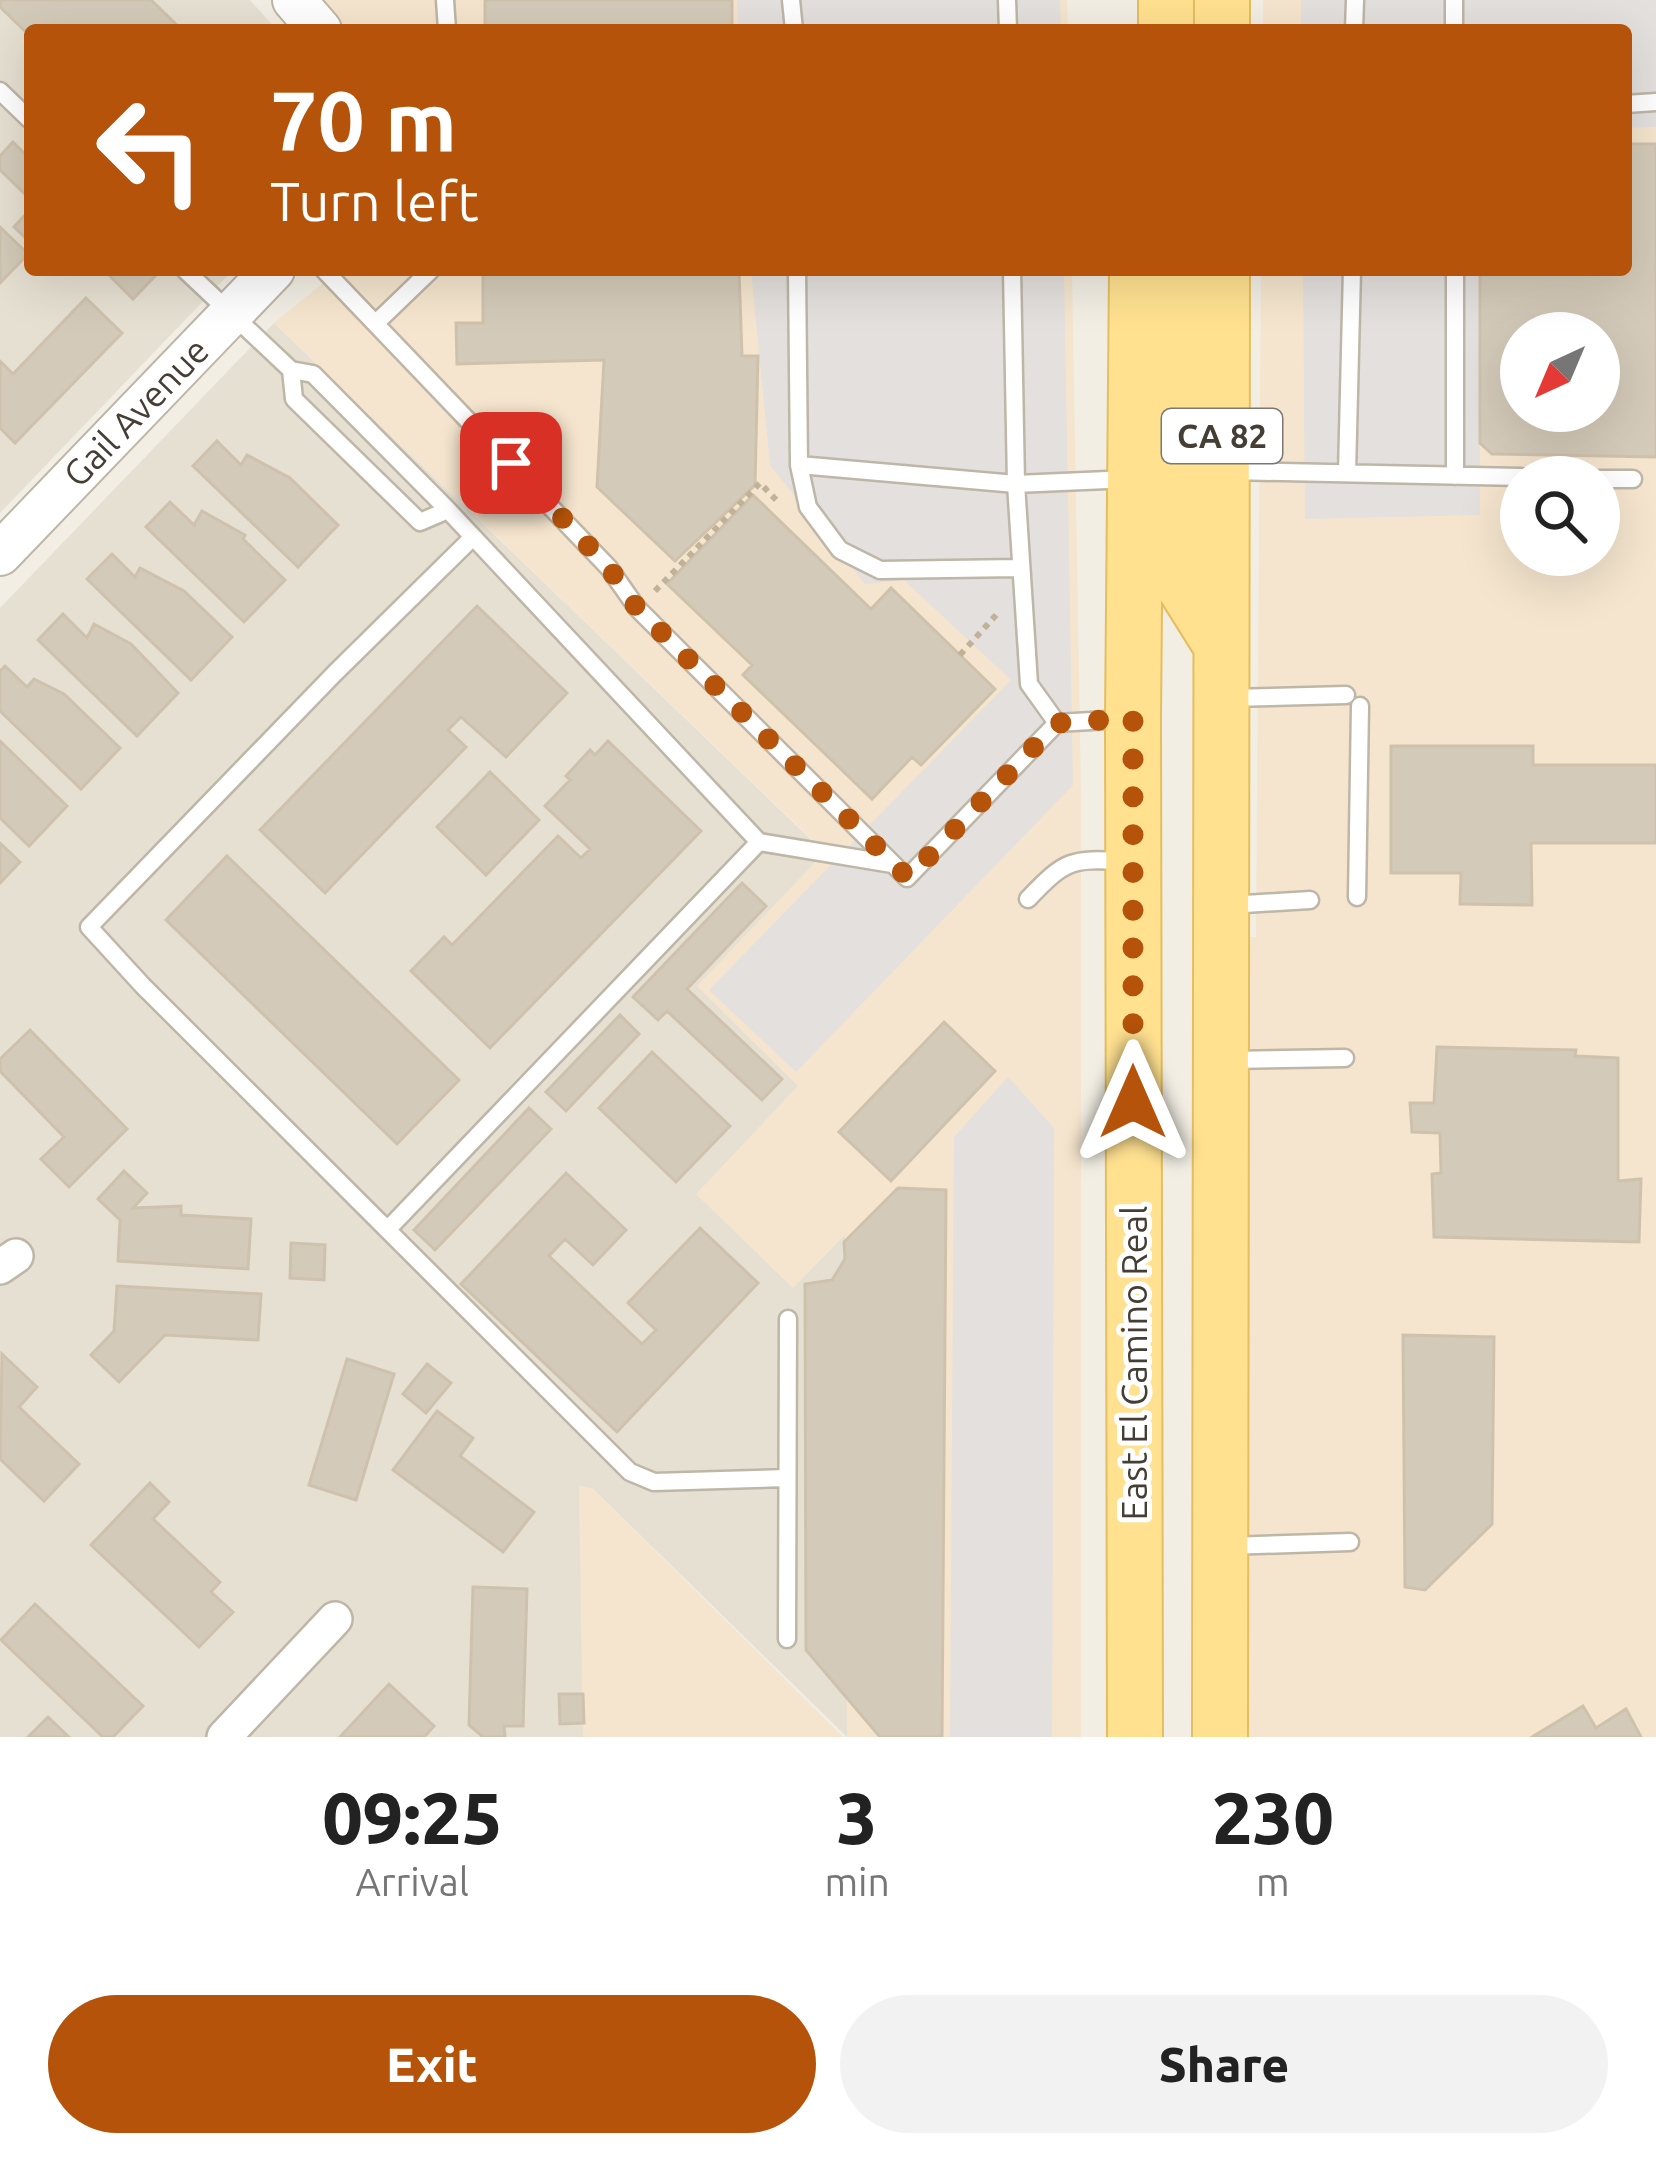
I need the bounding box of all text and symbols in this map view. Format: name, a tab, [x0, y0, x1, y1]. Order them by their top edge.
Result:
icon: left	[72, 72, 228, 228]
text: 70 m	[270, 73, 457, 167]
text: Turn left	[270, 171, 479, 231]
north arrow	[1500, 312, 1620, 432]
map controls	[1500, 312, 1620, 576]
street label: Gail Avenue	[55, 329, 216, 494]
road number: CA 82	[1162, 409, 1282, 463]
pin	[460, 412, 562, 514]
icon: arrive	[478, 430, 544, 496]
button: search	[1500, 456, 1620, 576]
position arrow	[1070, 1039, 1196, 1165]
street label: East El Camino Real	[1113, 1205, 1154, 1521]
text: 09:25	[322, 1777, 502, 1858]
text: 3	[837, 1777, 877, 1858]
text: 230	[1212, 1777, 1334, 1858]
text: Arrival	[355, 1860, 469, 1903]
text: min	[824, 1860, 890, 1903]
text: m	[1256, 1860, 1290, 1903]
button: Exit	[48, 1995, 816, 2133]
button: Share	[840, 1995, 1608, 2133]

